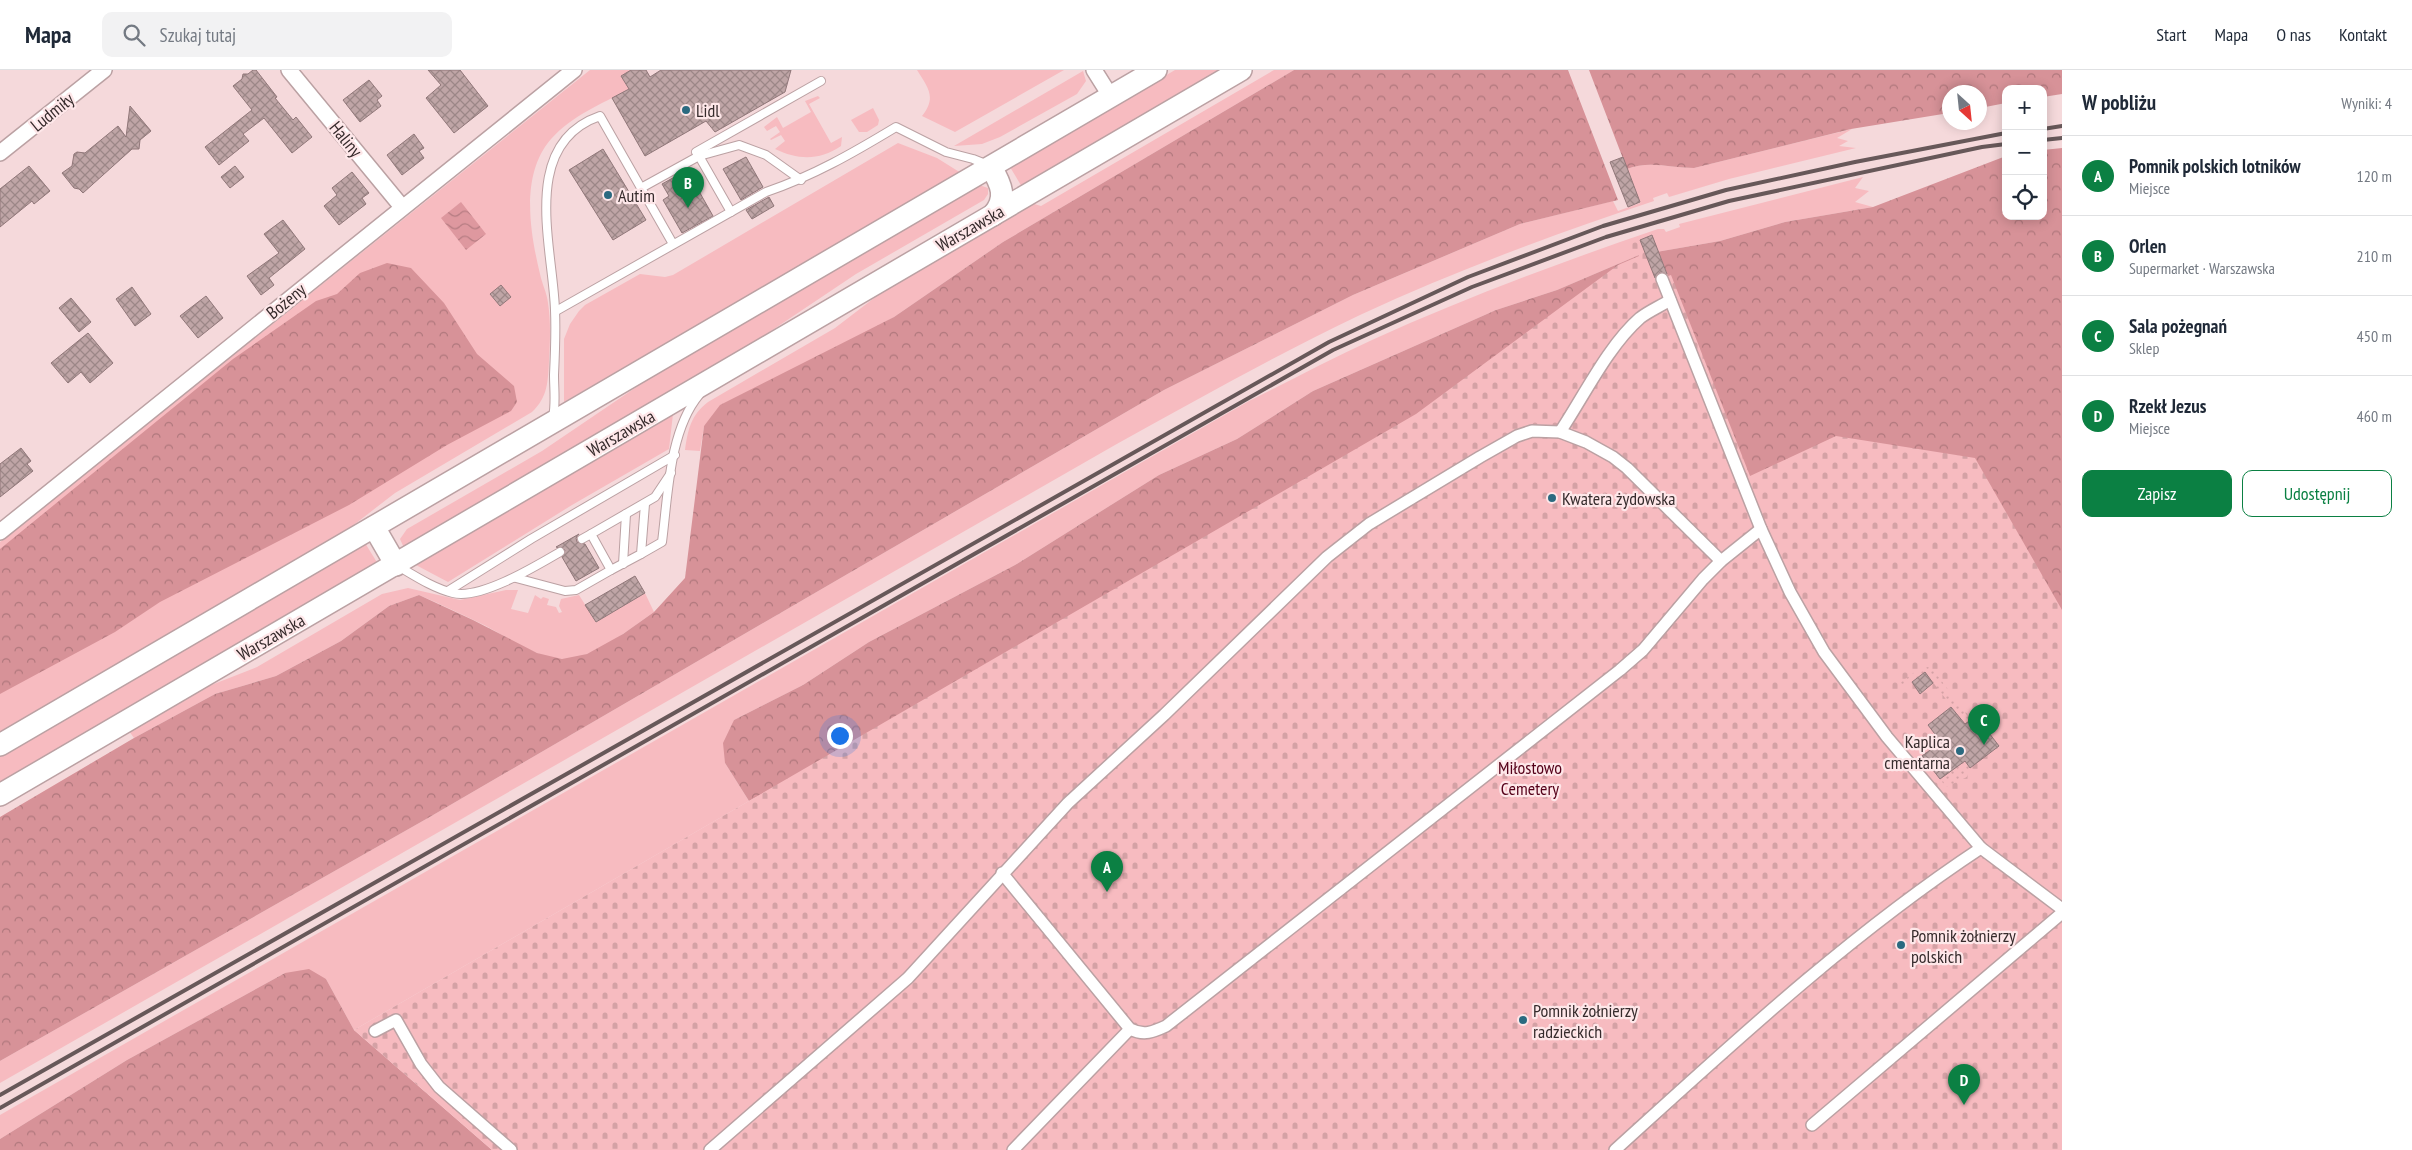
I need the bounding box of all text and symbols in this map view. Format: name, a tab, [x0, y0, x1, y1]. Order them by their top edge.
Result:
search box	[102, 12, 452, 57]
text: Mapa	[25, 19, 72, 50]
icon: search	[120, 21, 148, 49]
text: Szukaj tutaj	[160, 23, 236, 47]
text: Start	[2156, 23, 2186, 46]
text: Mapa	[2214, 23, 2248, 46]
text: O nas	[2276, 23, 2311, 46]
text: Kontakt	[2339, 23, 2387, 46]
north arrow	[1942, 85, 1987, 130]
map controls	[2002, 85, 2047, 220]
button: +	[2002, 85, 2047, 130]
street label: Ludmiły	[26, 87, 79, 136]
text: W pobliżu	[2082, 89, 2156, 116]
text: Wyniki: 4	[2341, 93, 2392, 113]
place label: Lidl	[696, 99, 720, 122]
marker: Lidl	[680, 104, 692, 116]
street label: Haliny	[325, 116, 368, 162]
button: −	[2002, 130, 2047, 175]
text: Pomnik polskich lotników	[2129, 154, 2301, 178]
text: A	[2094, 166, 2102, 186]
text: 120 m	[2357, 166, 2392, 186]
pin: B	[672, 167, 704, 208]
button: locate	[2002, 175, 2047, 220]
text: Miejsce	[2129, 178, 2170, 198]
place label: Autim	[618, 184, 655, 207]
marker: Autim	[602, 189, 614, 201]
street label: Warszawska	[932, 199, 1008, 257]
text: Orlen	[2129, 234, 2166, 258]
text: B	[2094, 246, 2102, 266]
text: 210 m	[2357, 246, 2392, 266]
text: Supermarket · Warszawska	[2129, 258, 2275, 278]
street label: Bożeny	[262, 278, 311, 324]
text: Sala pożegnań	[2129, 314, 2227, 338]
text: C	[2094, 326, 2102, 346]
text: 450 m	[2357, 326, 2392, 346]
text: Sklep	[2129, 338, 2159, 358]
text: Rzekł Jezus	[2129, 394, 2206, 418]
street label: Warszawska	[583, 404, 659, 462]
text: D	[2094, 406, 2102, 426]
text: 460 m	[2357, 406, 2392, 426]
text: Miejsce	[2129, 418, 2170, 438]
button: Zapisz	[2082, 470, 2232, 517]
button: Udostępnij	[2242, 470, 2392, 517]
place label: Kwatera żydowska	[1562, 487, 1676, 510]
marker: Kwatera żydowska	[1546, 492, 1558, 504]
street label: Warszawska	[233, 608, 309, 666]
pin: C	[1968, 704, 2000, 745]
your location	[827, 723, 853, 749]
place label: Kaplica cmentarna	[1884, 730, 1950, 774]
marker: Kaplica cmentarna	[1954, 745, 1966, 757]
park label: Miłostowo Cemetery	[1498, 756, 1562, 800]
pin: A	[1091, 851, 1123, 892]
place label: Pomnik żołnierzy polskich	[1911, 924, 2016, 968]
marker: Pomnik żołnierzy polskich	[1895, 939, 1907, 951]
place label: Pomnik żołnierzy radzieckich	[1533, 999, 1638, 1043]
marker: Pomnik żołnierzy radzieckich	[1517, 1014, 1529, 1026]
pin: D	[1948, 1064, 1980, 1105]

